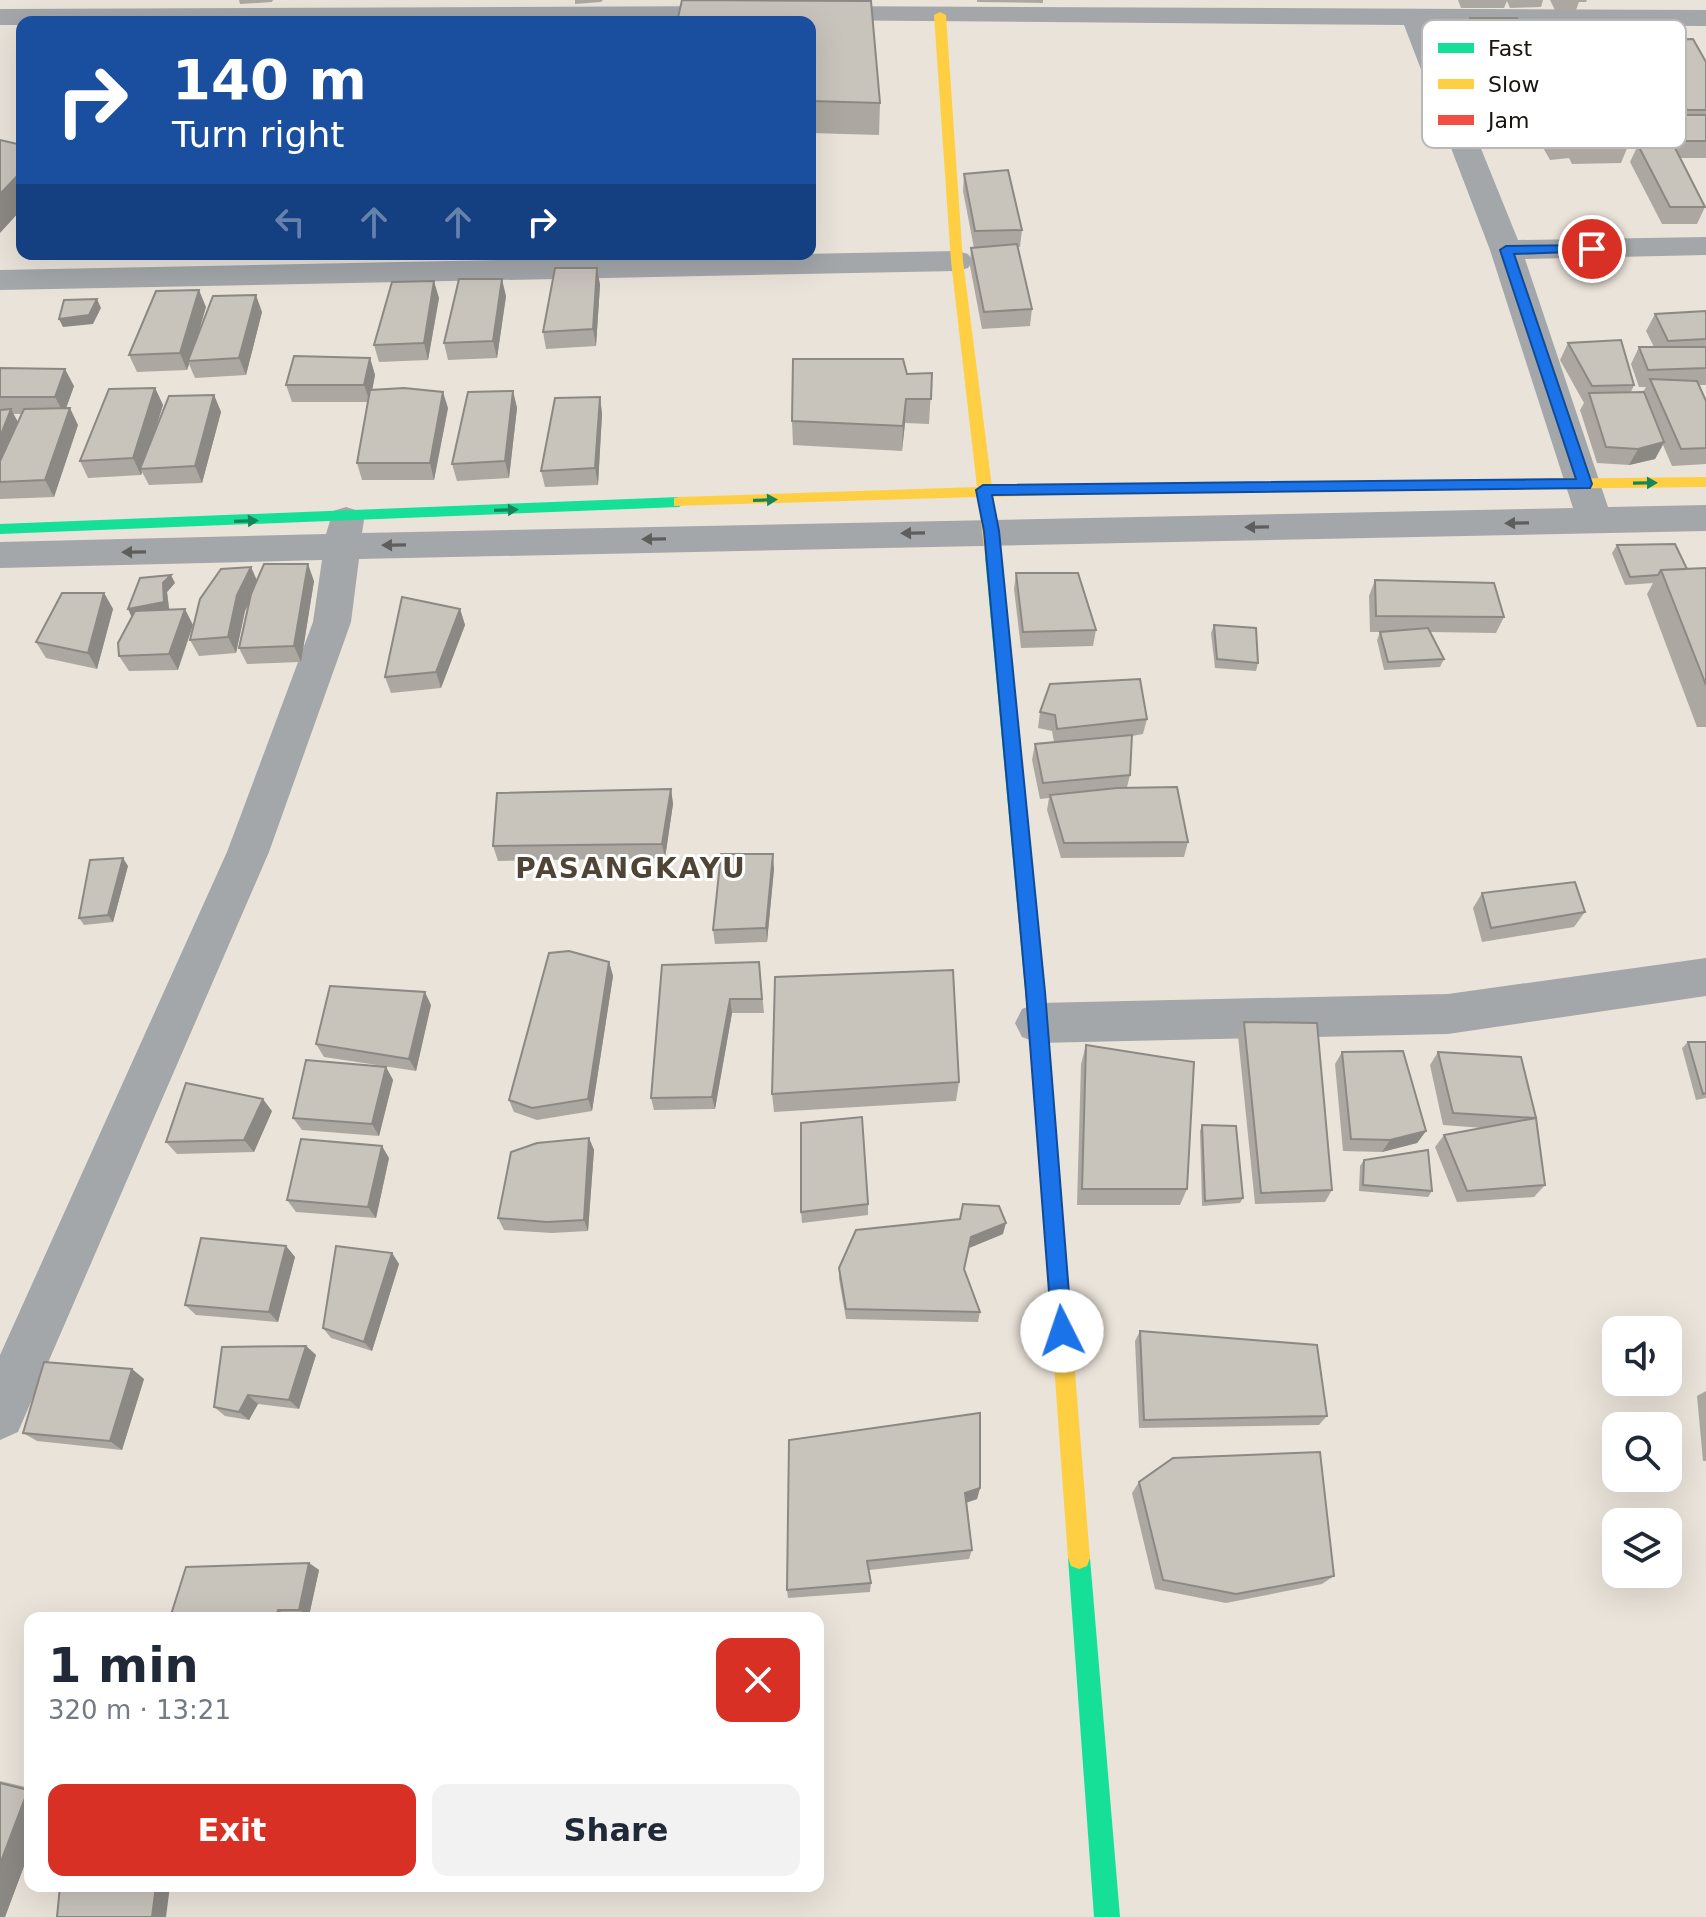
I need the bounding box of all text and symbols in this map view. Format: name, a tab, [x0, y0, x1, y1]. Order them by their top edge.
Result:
legend	[1422, 20, 1686, 148]
text: Fast	[1488, 36, 1533, 61]
text: 140 m	[172, 47, 367, 112]
icon: right	[40, 48, 144, 152]
text: Slow	[1488, 72, 1540, 97]
text: Jam	[1486, 108, 1529, 133]
text: Turn right	[172, 114, 344, 155]
icon: left	[268, 200, 312, 244]
icon: ahead	[352, 200, 396, 244]
icon: ahead	[436, 200, 480, 244]
icon: right	[520, 200, 564, 244]
pin	[1558, 215, 1626, 283]
icon: arrive	[1570, 227, 1614, 271]
one-way arrow	[1633, 477, 1658, 489]
one-way arrow	[753, 493, 778, 506]
one-way arrow	[494, 504, 519, 517]
one-way arrow	[234, 514, 259, 527]
one-way arrow	[1504, 516, 1529, 529]
one-way arrow	[1244, 520, 1269, 533]
one-way arrow	[900, 526, 925, 539]
one-way arrow	[641, 533, 666, 545]
one-way arrow	[381, 539, 406, 552]
one-way arrow	[121, 546, 146, 558]
district label: PASANGKAYU	[515, 852, 747, 885]
position arrow	[1020, 1289, 1104, 1373]
map controls	[1602, 1316, 1682, 1588]
button: sound	[1602, 1316, 1682, 1396]
button: search	[1602, 1412, 1682, 1492]
button: layers	[1602, 1508, 1682, 1588]
text: 1 min	[48, 1637, 199, 1693]
button: close	[716, 1638, 800, 1722]
text: 320 m · 13:21	[48, 1695, 231, 1725]
button: Exit	[48, 1784, 416, 1876]
button: Share	[432, 1784, 800, 1876]

